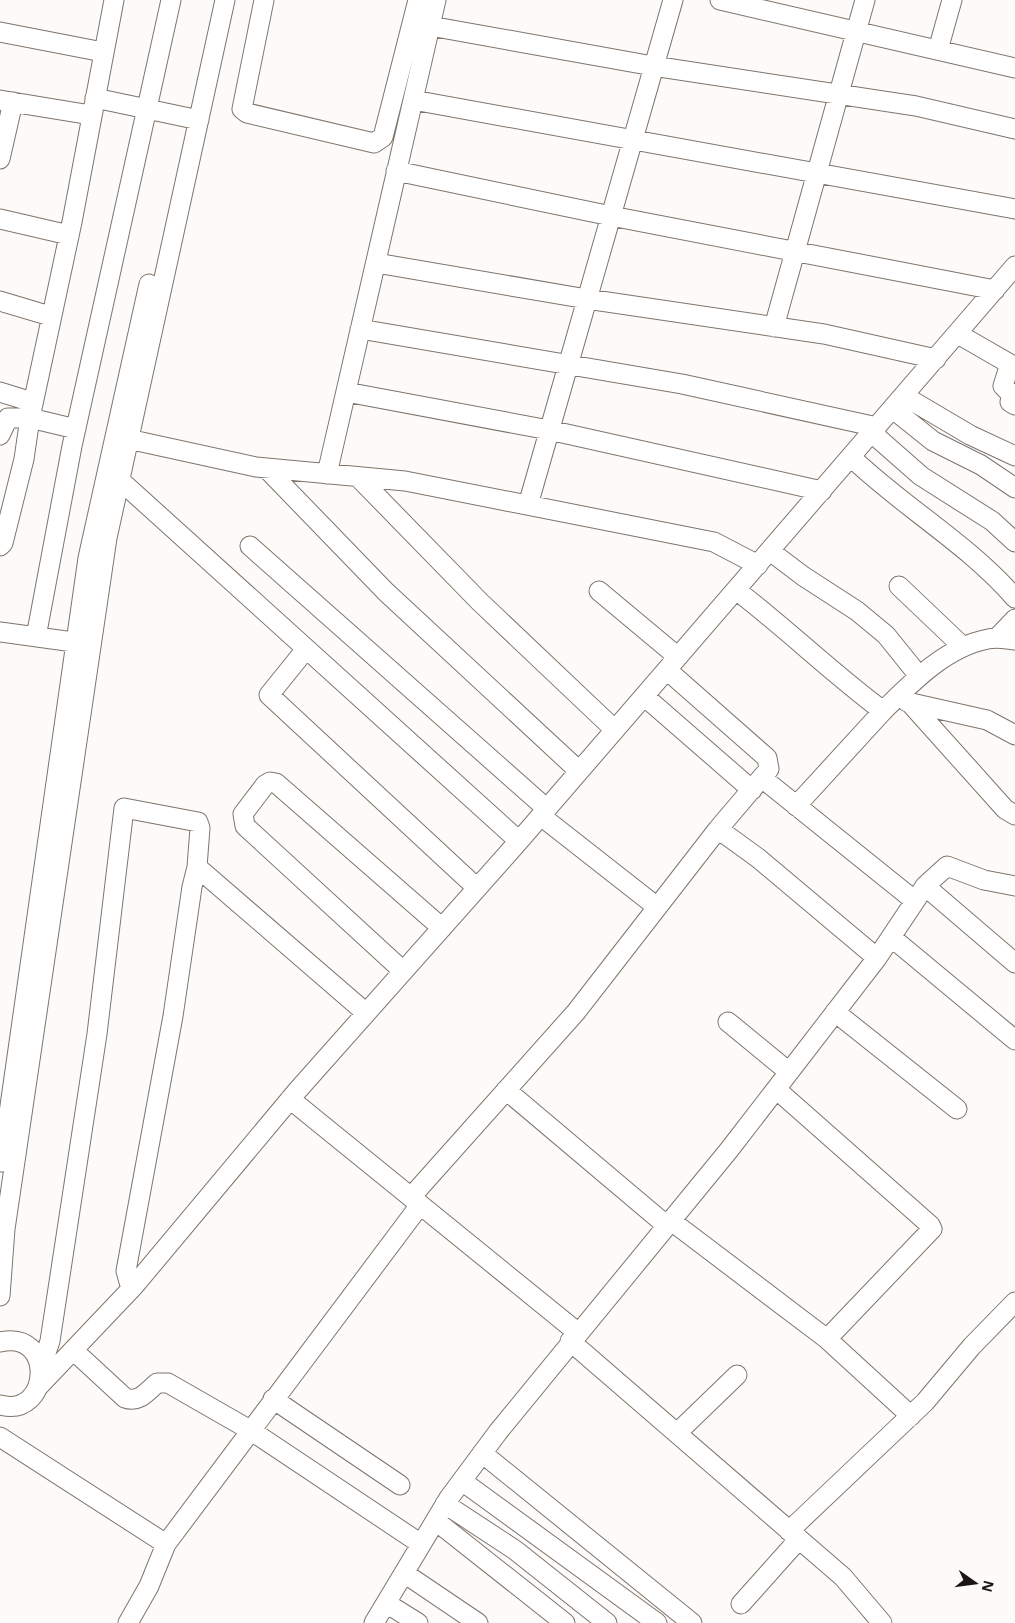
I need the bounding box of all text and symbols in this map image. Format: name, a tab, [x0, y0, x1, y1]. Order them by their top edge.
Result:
north arrow	[950, 1558, 1000, 1608]
text: N	[978, 1578, 999, 1594]

